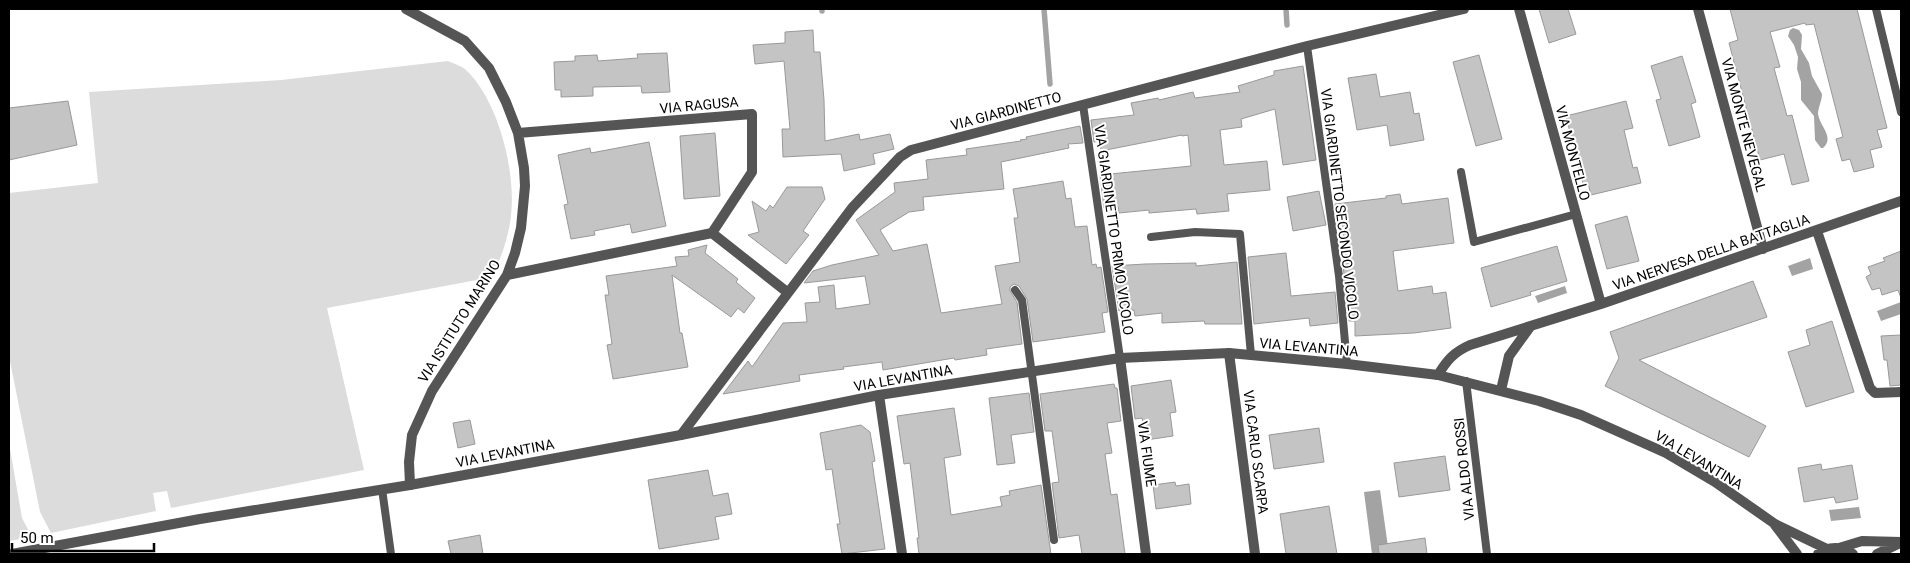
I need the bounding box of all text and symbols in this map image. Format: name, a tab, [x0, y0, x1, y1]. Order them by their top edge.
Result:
street label: VIA MONTE NEVEGAL	[1718, 56, 1770, 194]
street label: VIA GIARDINETTO SECONDO VICOLO	[1318, 87, 1362, 321]
street label: VIA GIARDINETTO	[949, 89, 1063, 133]
street label: VIA RAGUSA	[659, 94, 739, 116]
street label: VIA MONTELLO	[1553, 104, 1593, 202]
street label: VIA GIARDINETTO PRIMO VICOLO	[1091, 124, 1137, 336]
street label: VIA NERVESA DELLA BATTAGLIA	[1610, 211, 1812, 293]
street label: VIA ISTITUTO MARINO	[415, 257, 503, 385]
street label: VIA LEVANTINA	[1259, 335, 1359, 359]
street label: VIA LEVANTINA	[853, 361, 953, 395]
street label: VIA CARLO SCARPA	[1240, 389, 1272, 515]
street label: VIA ALDO ROSSI	[1451, 417, 1477, 521]
street label: VIA FIUME	[1134, 420, 1160, 488]
street label: VIA LEVANTINA	[1652, 427, 1746, 493]
street label: VIA LEVANTINA	[455, 436, 555, 470]
scale bar	[12, 520, 155, 552]
text: 50 m	[20, 529, 54, 547]

